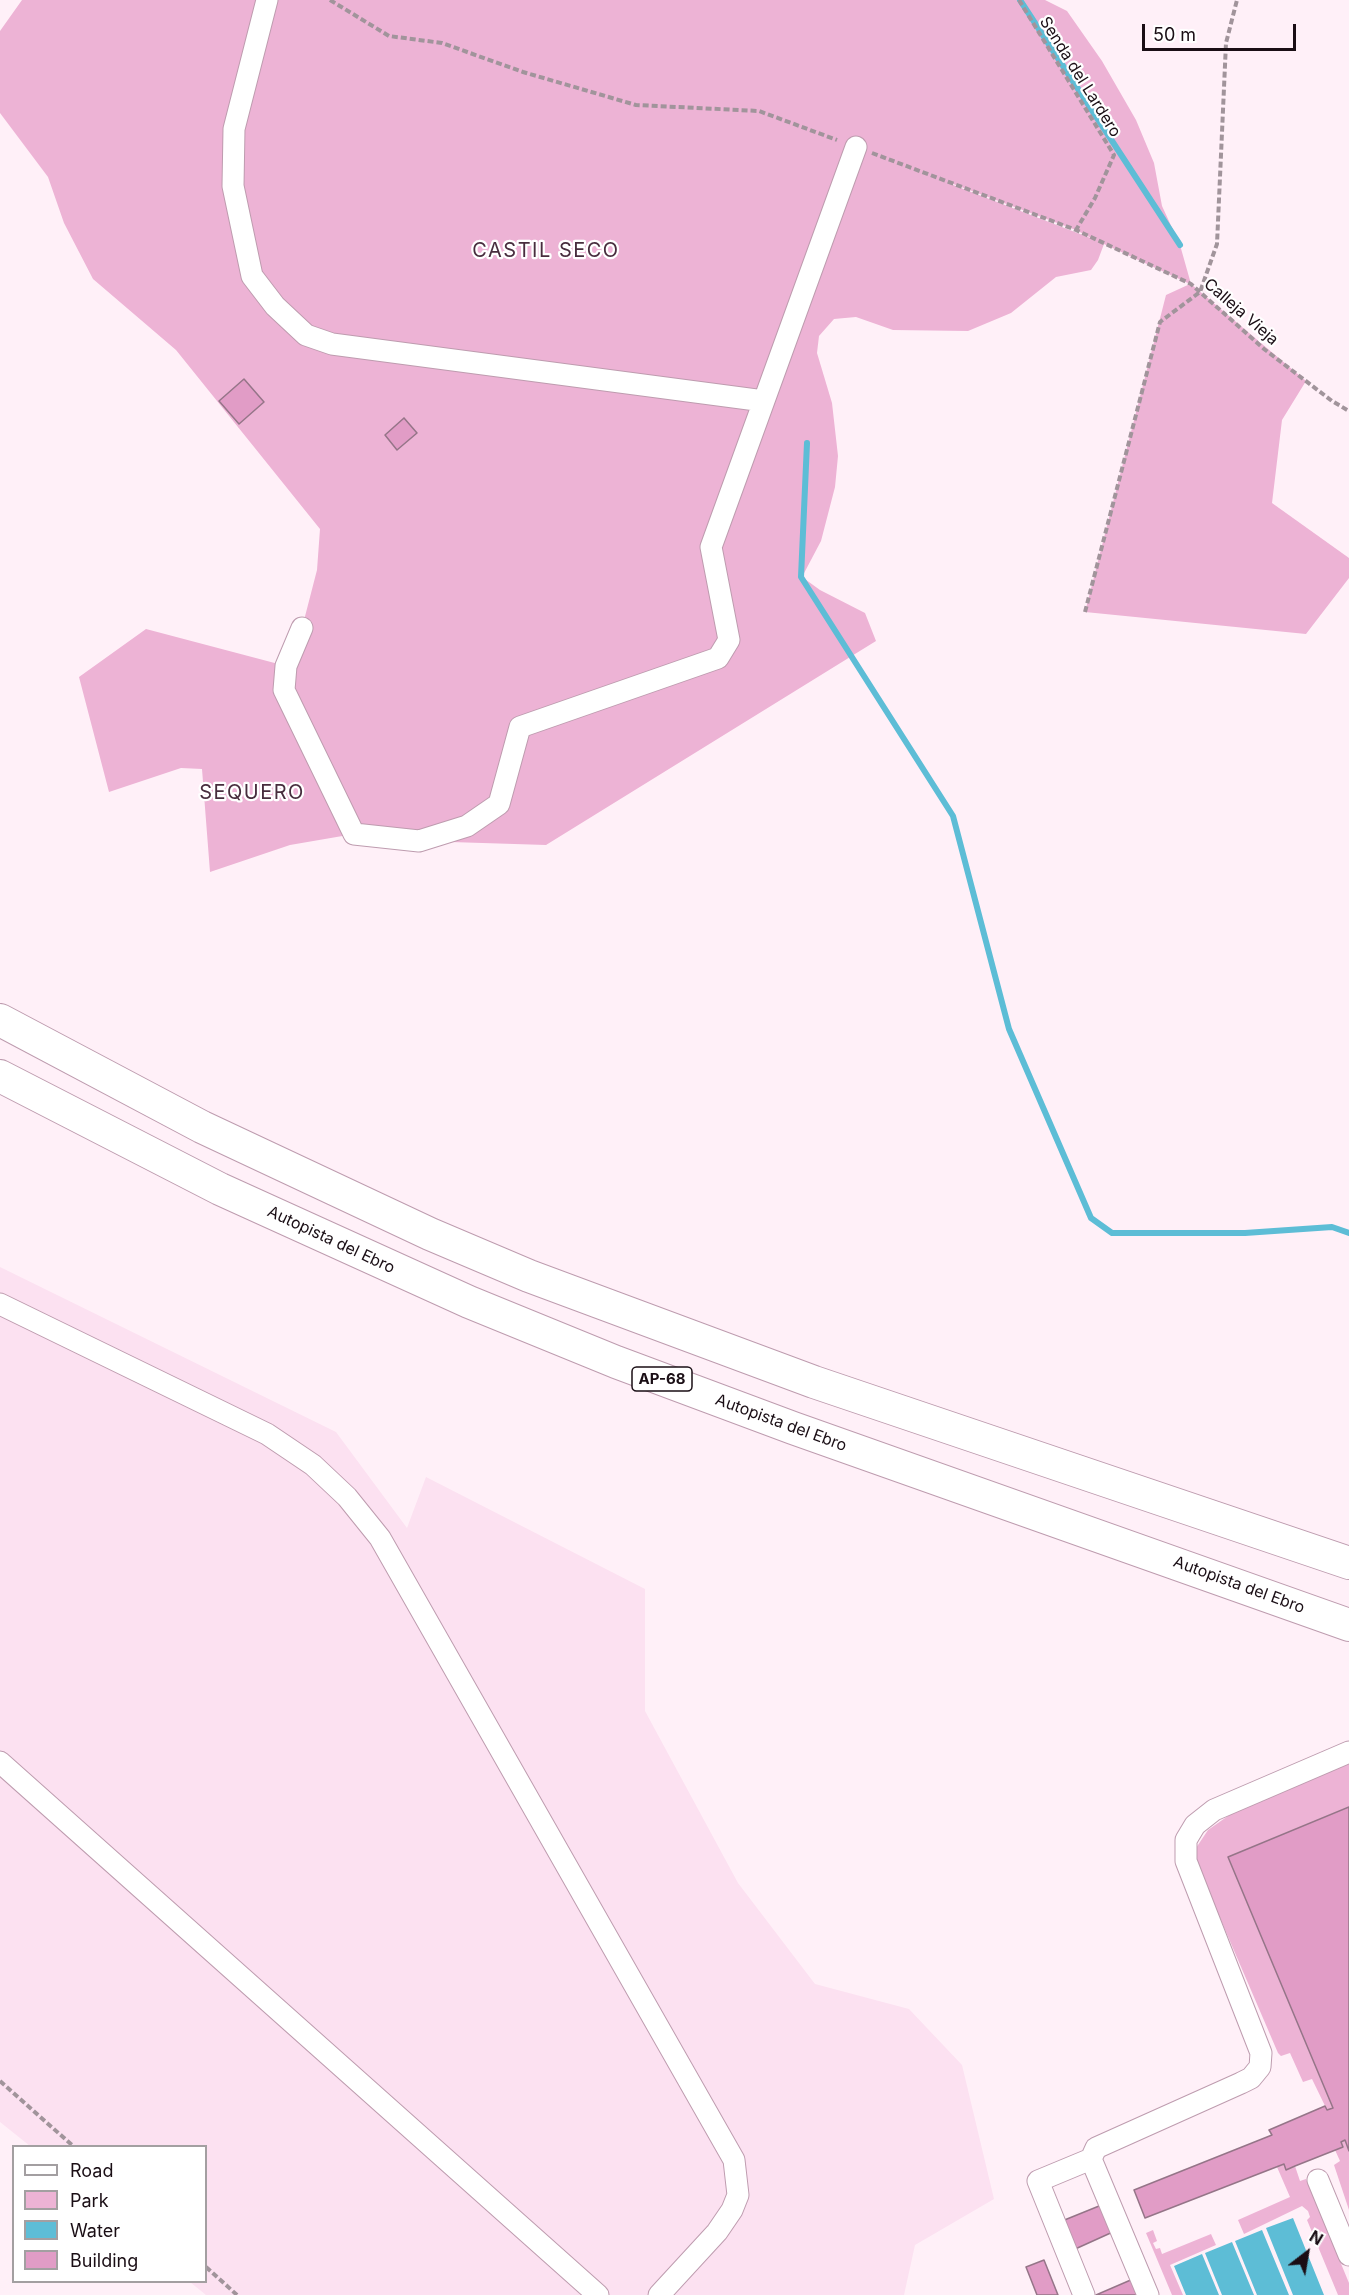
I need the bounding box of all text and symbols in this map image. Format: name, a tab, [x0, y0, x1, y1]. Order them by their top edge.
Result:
scale bar	[1145, 12, 1300, 50]
street label: Senda del Lardero	[1035, 13, 1125, 141]
text: 50 m	[1153, 24, 1196, 45]
district label: CASTIL SECO	[472, 239, 620, 263]
street label: Calleja Vieja	[1200, 275, 1282, 349]
district label: SEQUERO	[199, 781, 305, 805]
street label: Autopista del Ebro	[264, 1202, 398, 1278]
road number: AP-68	[632, 1367, 692, 1391]
street label: Autopista del Ebro	[713, 1390, 849, 1456]
street label: Autopista del Ebro	[1171, 1552, 1307, 1618]
legend	[12, 2145, 207, 2283]
text: Road	[70, 2160, 113, 2181]
text: Park	[70, 2190, 109, 2211]
text: Water	[70, 2220, 120, 2241]
north arrow	[1277, 2223, 1337, 2283]
text: N	[1306, 2226, 1327, 2249]
text: Building	[70, 2250, 138, 2271]

